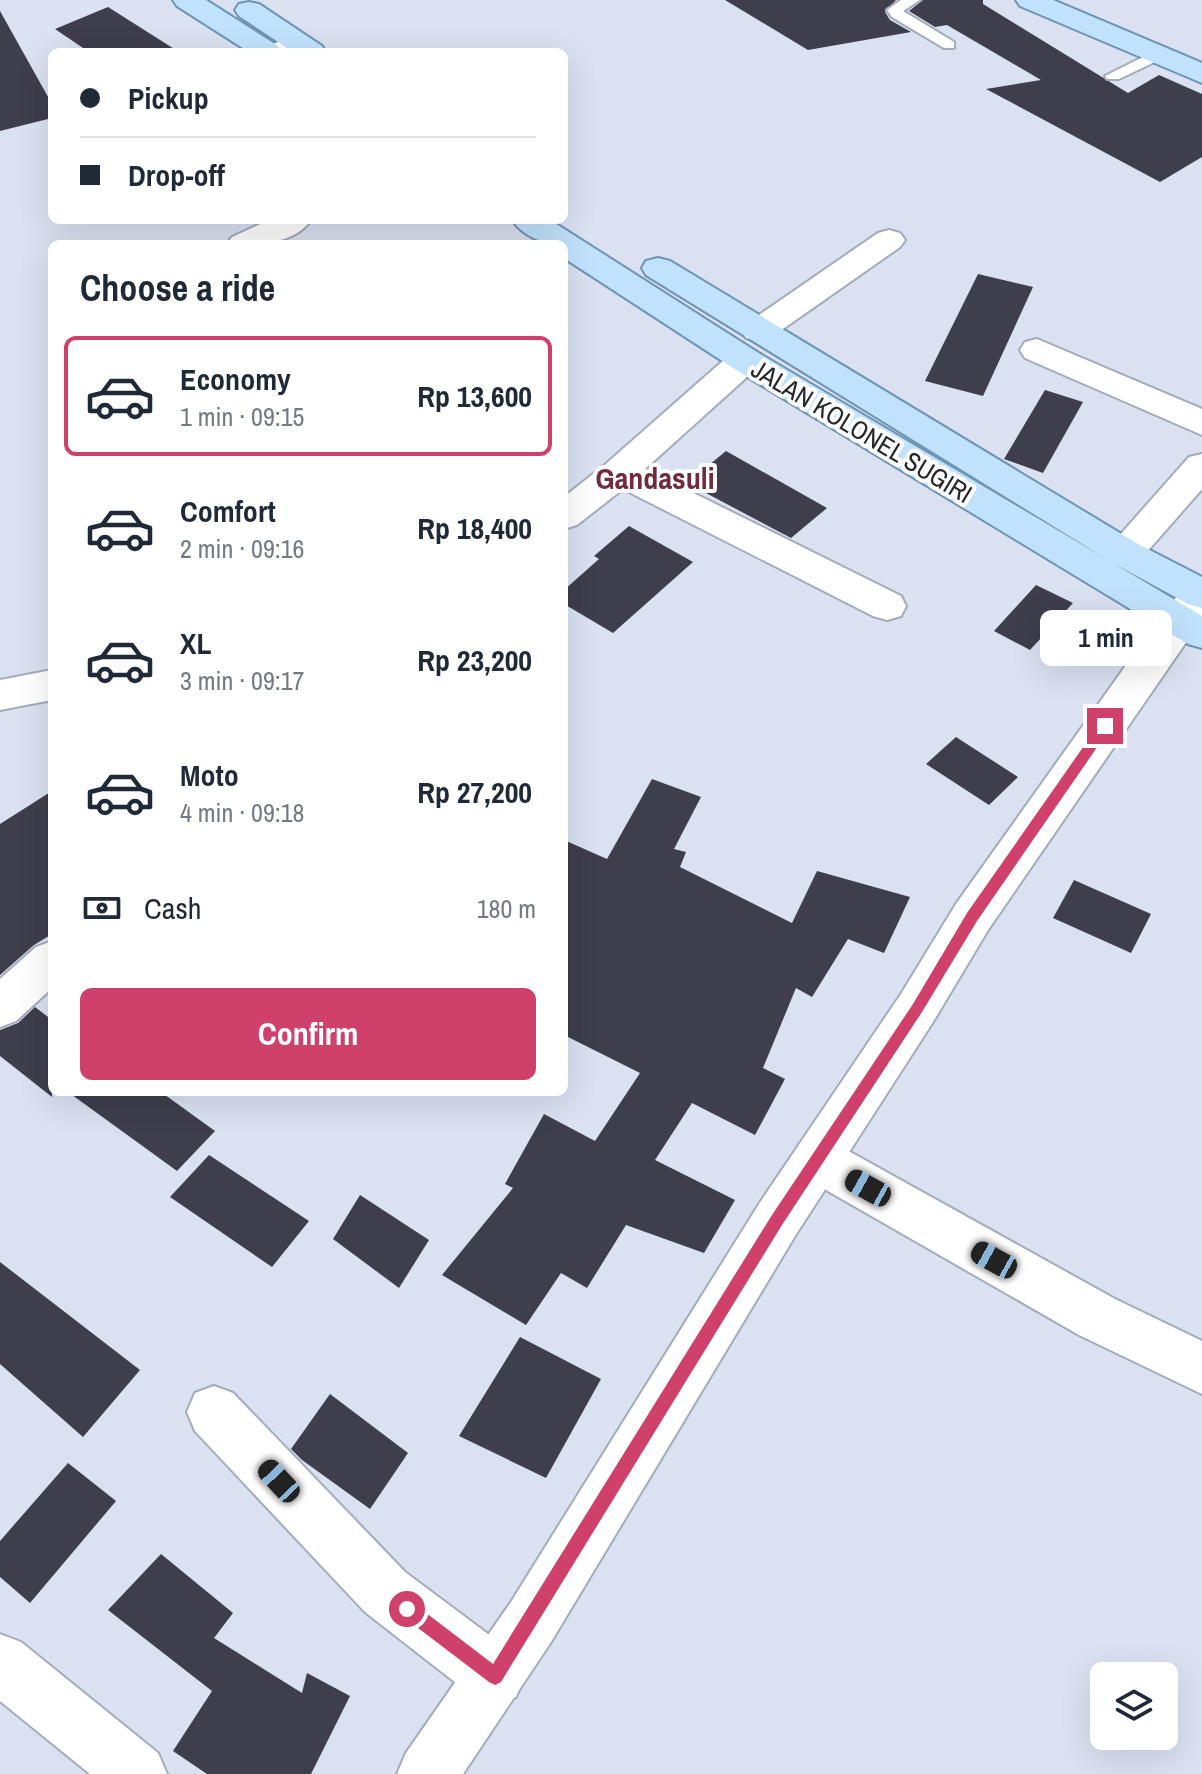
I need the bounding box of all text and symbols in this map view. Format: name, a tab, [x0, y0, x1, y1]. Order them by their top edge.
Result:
text: Pickup	[128, 78, 209, 118]
text: Drop-off	[128, 155, 225, 195]
text: Choose a ride	[80, 264, 275, 312]
street label: JALAN KOLONEL SUGIRI	[745, 351, 979, 511]
text: Economy	[180, 359, 291, 399]
icon: car	[84, 360, 156, 432]
text: Rp 13,600	[417, 376, 532, 416]
text: 1 min · 09:15	[180, 399, 304, 434]
district label: Gandasuli	[596, 458, 714, 498]
text: Comfort	[180, 491, 276, 531]
icon: car	[84, 492, 156, 564]
text: Rp 18,400	[417, 508, 532, 548]
text: 2 min · 09:16	[180, 531, 304, 566]
callout: 1 min	[1039, 610, 1171, 666]
text: 1 min	[1078, 620, 1134, 655]
text: XL	[180, 623, 211, 663]
icon: car	[84, 624, 156, 696]
text: Rp 23,200	[417, 640, 532, 680]
text: 3 min · 09:17	[180, 663, 304, 698]
route end	[1087, 708, 1123, 744]
text: Moto	[180, 755, 239, 795]
icon: car	[84, 756, 156, 828]
text: Rp 27,200	[417, 772, 532, 812]
text: 4 min · 09:18	[180, 795, 304, 830]
icon: cash	[80, 886, 124, 930]
text: Cash	[144, 888, 201, 928]
text: 180 m	[477, 891, 536, 926]
button: Confirm	[80, 988, 536, 1080]
car	[841, 1166, 895, 1210]
car	[967, 1238, 1021, 1282]
car	[254, 1455, 304, 1507]
route start	[389, 1591, 425, 1627]
map controls	[1090, 1662, 1178, 1750]
button: layers	[1090, 1662, 1178, 1750]

